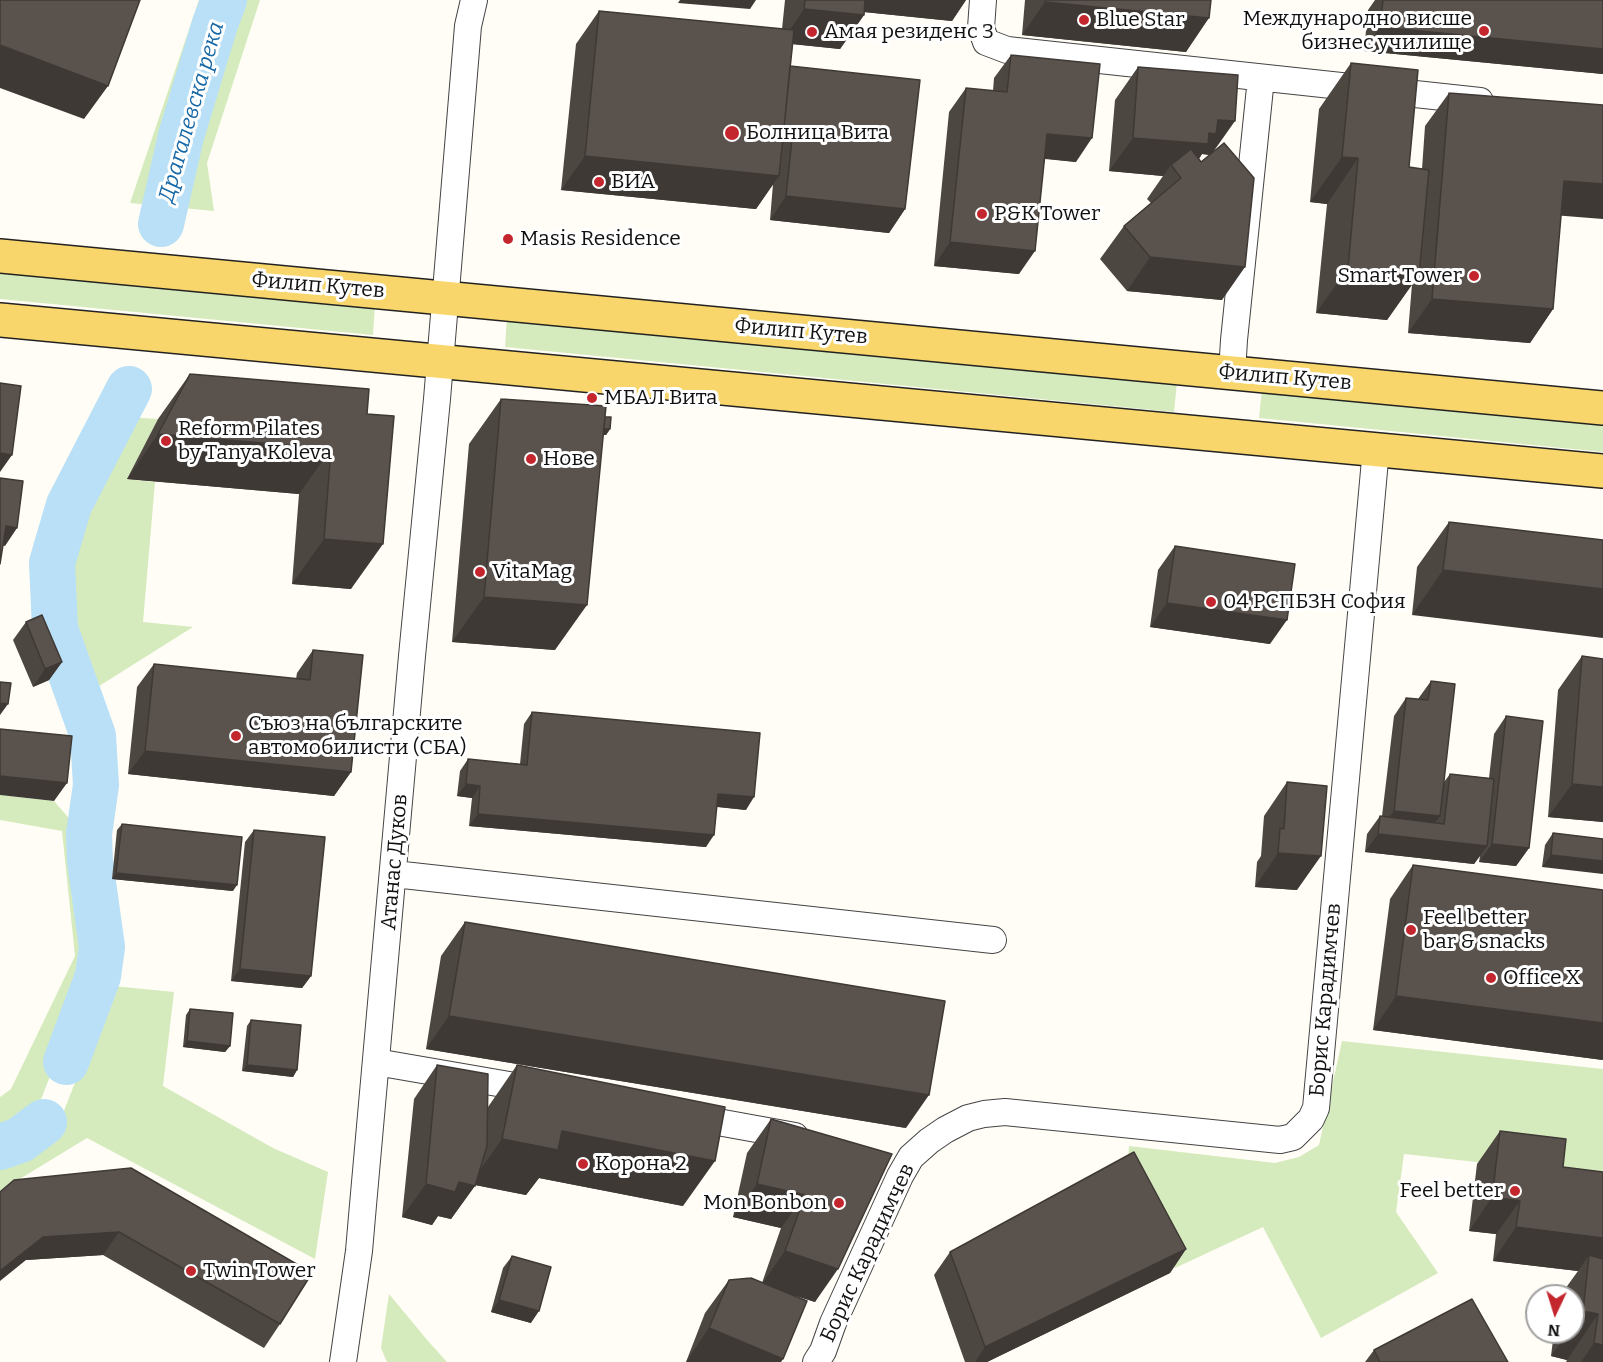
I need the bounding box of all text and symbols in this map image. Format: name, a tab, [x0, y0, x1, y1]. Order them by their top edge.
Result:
place label: Международно висше бизнес училище	[1243, 6, 1472, 56]
place label: Blue Star	[1096, 7, 1185, 33]
marker: Blue Star	[1077, 13, 1091, 27]
water label: Драгалевска река	[154, 19, 230, 205]
place label: Амая резиденс 3	[824, 19, 994, 45]
marker: Международно висше бизнес училище	[1477, 24, 1491, 38]
marker: Амая резиденс 3	[805, 25, 819, 39]
place label: Болница Вита	[746, 120, 889, 146]
marker: Болница Вита	[723, 124, 741, 142]
place label: ВИА	[611, 169, 655, 195]
marker: ВИА	[592, 175, 606, 189]
place label: P&K Tower	[994, 201, 1100, 227]
marker: P&K Tower	[975, 207, 989, 221]
place label: Masis Residence	[520, 226, 681, 252]
marker: Masis Residence	[501, 232, 515, 246]
place label: Smart Tower	[1337, 263, 1462, 289]
street label: Филип Кутев	[250, 268, 386, 304]
marker: Smart Tower	[1467, 269, 1481, 283]
street label: Филип Кутев	[733, 314, 869, 350]
street label: Филип Кутев	[1217, 360, 1353, 396]
place label: МБАЛ Вита	[604, 385, 717, 411]
marker: МБАЛ Вита	[585, 391, 599, 405]
place label: Reform Pilates by Tanya Koleva	[178, 416, 332, 466]
marker: Reform Pilates by Tanya Koleva	[159, 434, 173, 448]
place label: Нове	[543, 446, 595, 472]
marker: Нове	[524, 452, 538, 466]
place label: VitaMag	[492, 559, 572, 585]
marker: VitaMag	[473, 565, 487, 579]
place label: 04 РСПБЗН София	[1223, 589, 1406, 615]
marker: 04 РСПБЗН София	[1204, 595, 1218, 609]
place label: Съюз на българските автомобилисти (СБА)	[248, 711, 466, 761]
marker: Съюз на българските автомобилисти (СБА)	[229, 729, 243, 743]
street label: Атанас Дуков	[376, 793, 414, 931]
street label: Борис Карадимчев	[1305, 902, 1347, 1098]
place label: Feel better bar & snacks	[1423, 905, 1545, 955]
marker: Feel better bar & snacks	[1404, 923, 1418, 937]
place label: Office X	[1503, 965, 1580, 991]
marker: Office X	[1484, 971, 1498, 985]
place label: Корона 2	[595, 1151, 687, 1177]
marker: Корона 2	[576, 1157, 590, 1171]
street label: Борис Карадимчев	[816, 1160, 920, 1346]
place label: Feel better	[1400, 1178, 1503, 1204]
marker: Feel better	[1508, 1184, 1522, 1198]
place label: Mon Bonbon	[703, 1190, 827, 1216]
marker: Mon Bonbon	[832, 1196, 846, 1210]
place label: Twin Tower	[203, 1258, 315, 1284]
marker: Twin Tower	[184, 1264, 198, 1278]
north arrow	[1525, 1284, 1585, 1344]
text: N	[1547, 1321, 1561, 1340]

